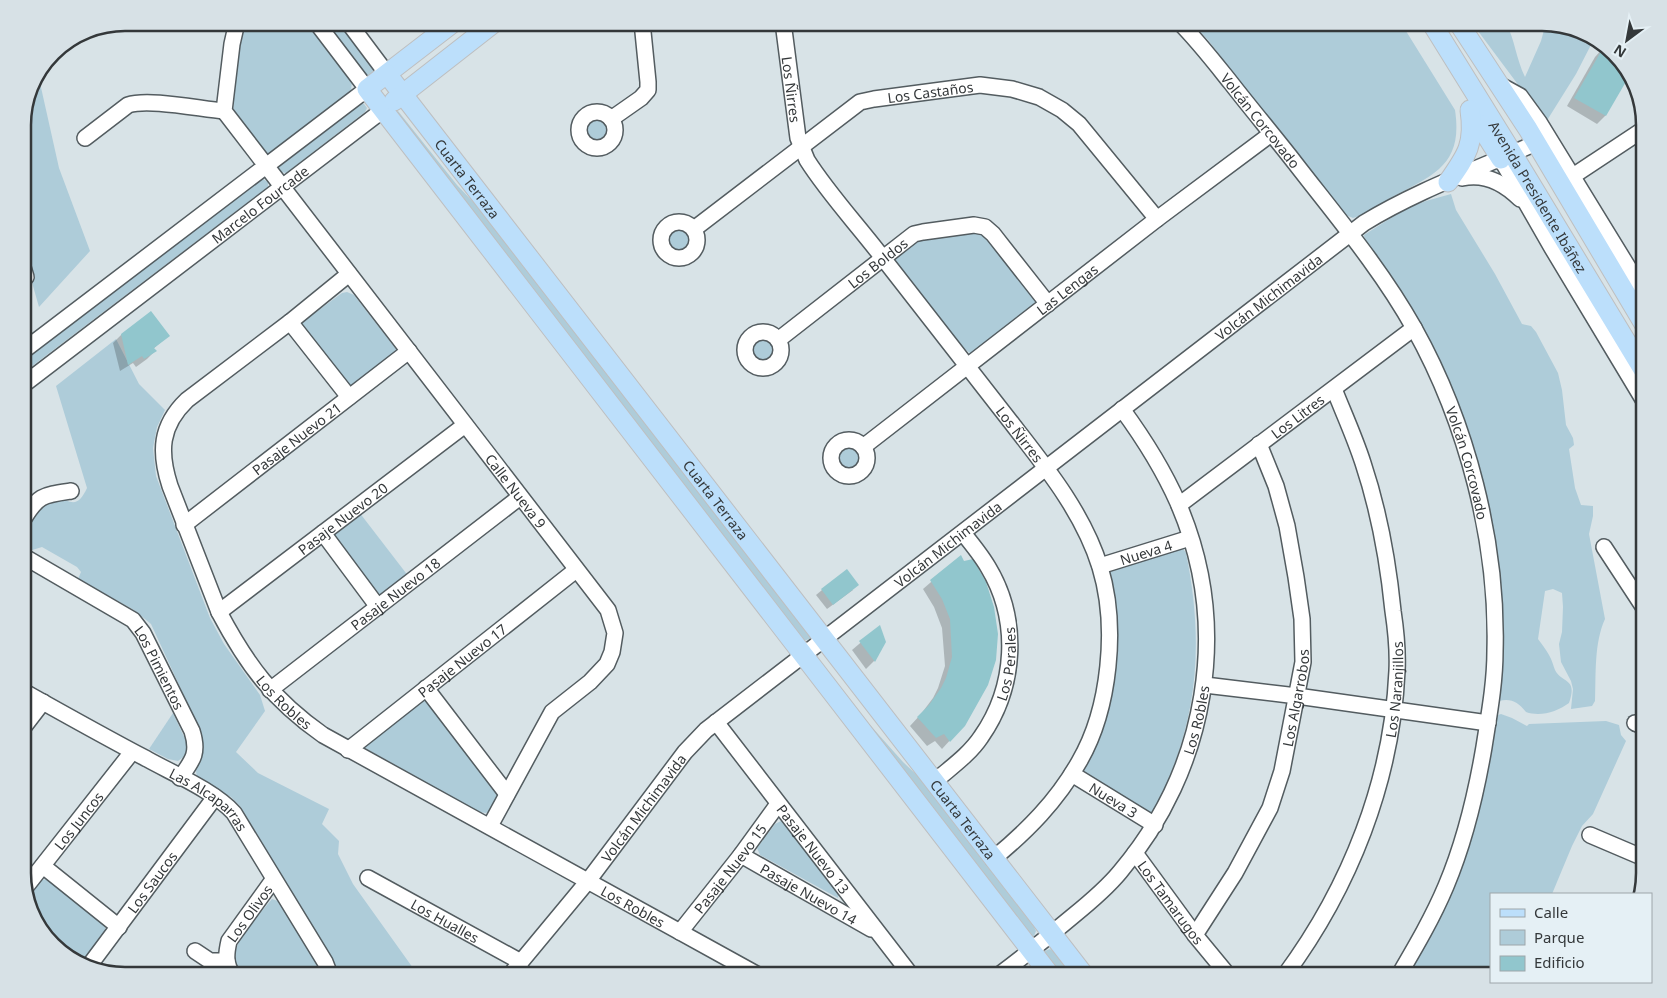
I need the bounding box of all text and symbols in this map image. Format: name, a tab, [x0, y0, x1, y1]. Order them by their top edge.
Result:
north arrow	[1602, 15, 1652, 65]
text: N	[1610, 40, 1630, 63]
street label: Los Ñirres	[778, 55, 805, 124]
street label: Volcán Corcovado	[1217, 69, 1305, 172]
street label: Los Castaños	[886, 76, 975, 107]
street label: Avenida Presidente Ibáñez	[1485, 117, 1592, 277]
street label: Cuarta Terraza	[431, 135, 505, 222]
street label: Marcelo Fourcade	[207, 161, 312, 247]
street label: Los Boldos	[843, 233, 912, 292]
street label: Volcán Michimavida	[1211, 249, 1326, 344]
street label: Las Lengas	[1032, 259, 1102, 319]
street label: Los Litres	[1267, 389, 1328, 442]
street label: Pasaje Nuevo 21	[248, 397, 345, 479]
street label: Los Ñirres	[992, 402, 1048, 466]
street label: Volcán Corcovado	[1442, 404, 1493, 521]
street label: Calle Nueva 9	[481, 449, 551, 532]
street label: Cuarta Terraza	[679, 456, 753, 543]
street label: Pasaje Nuevo 20	[294, 478, 391, 559]
street label: Volcán Michimavida	[890, 496, 1005, 591]
street label: Nueva 4	[1117, 535, 1174, 569]
street label: Pasaje Nuevo 18	[346, 553, 444, 634]
street label: Pasaje Nuevo 17	[413, 619, 510, 701]
street label: Los Pimientos	[131, 621, 189, 713]
street label: Los Perales	[991, 626, 1019, 703]
street label: Los Naranjillos	[1380, 641, 1407, 739]
street label: Los Algarrobos	[1277, 649, 1313, 748]
street label: Los Robles	[253, 671, 316, 733]
street label: Los Robles	[1178, 684, 1213, 757]
street label: Volcán Michimavida	[596, 750, 690, 866]
street label: Las Alcaparras	[166, 763, 252, 835]
street label: Cuarta Terraza	[926, 775, 1000, 863]
street label: Nueva 3	[1086, 778, 1142, 822]
street label: Los Juncos	[49, 787, 107, 854]
street label: Pasaje Nuevo 13	[773, 800, 854, 897]
street label: Pasaje Nuevo 15	[689, 820, 770, 917]
street label: Los Saucos	[123, 847, 181, 916]
street label: Los Tamarugos	[1134, 856, 1208, 948]
street label: Pasaje Nuevo 14	[757, 859, 861, 929]
street label: Los Olivos	[222, 880, 277, 946]
street label: Los Robles	[598, 881, 669, 931]
legend	[1490, 893, 1652, 983]
street label: Los Hualles	[408, 894, 483, 947]
text: Calle	[1534, 902, 1568, 922]
text: Parque	[1534, 927, 1584, 947]
text: Edificio	[1534, 952, 1585, 972]

